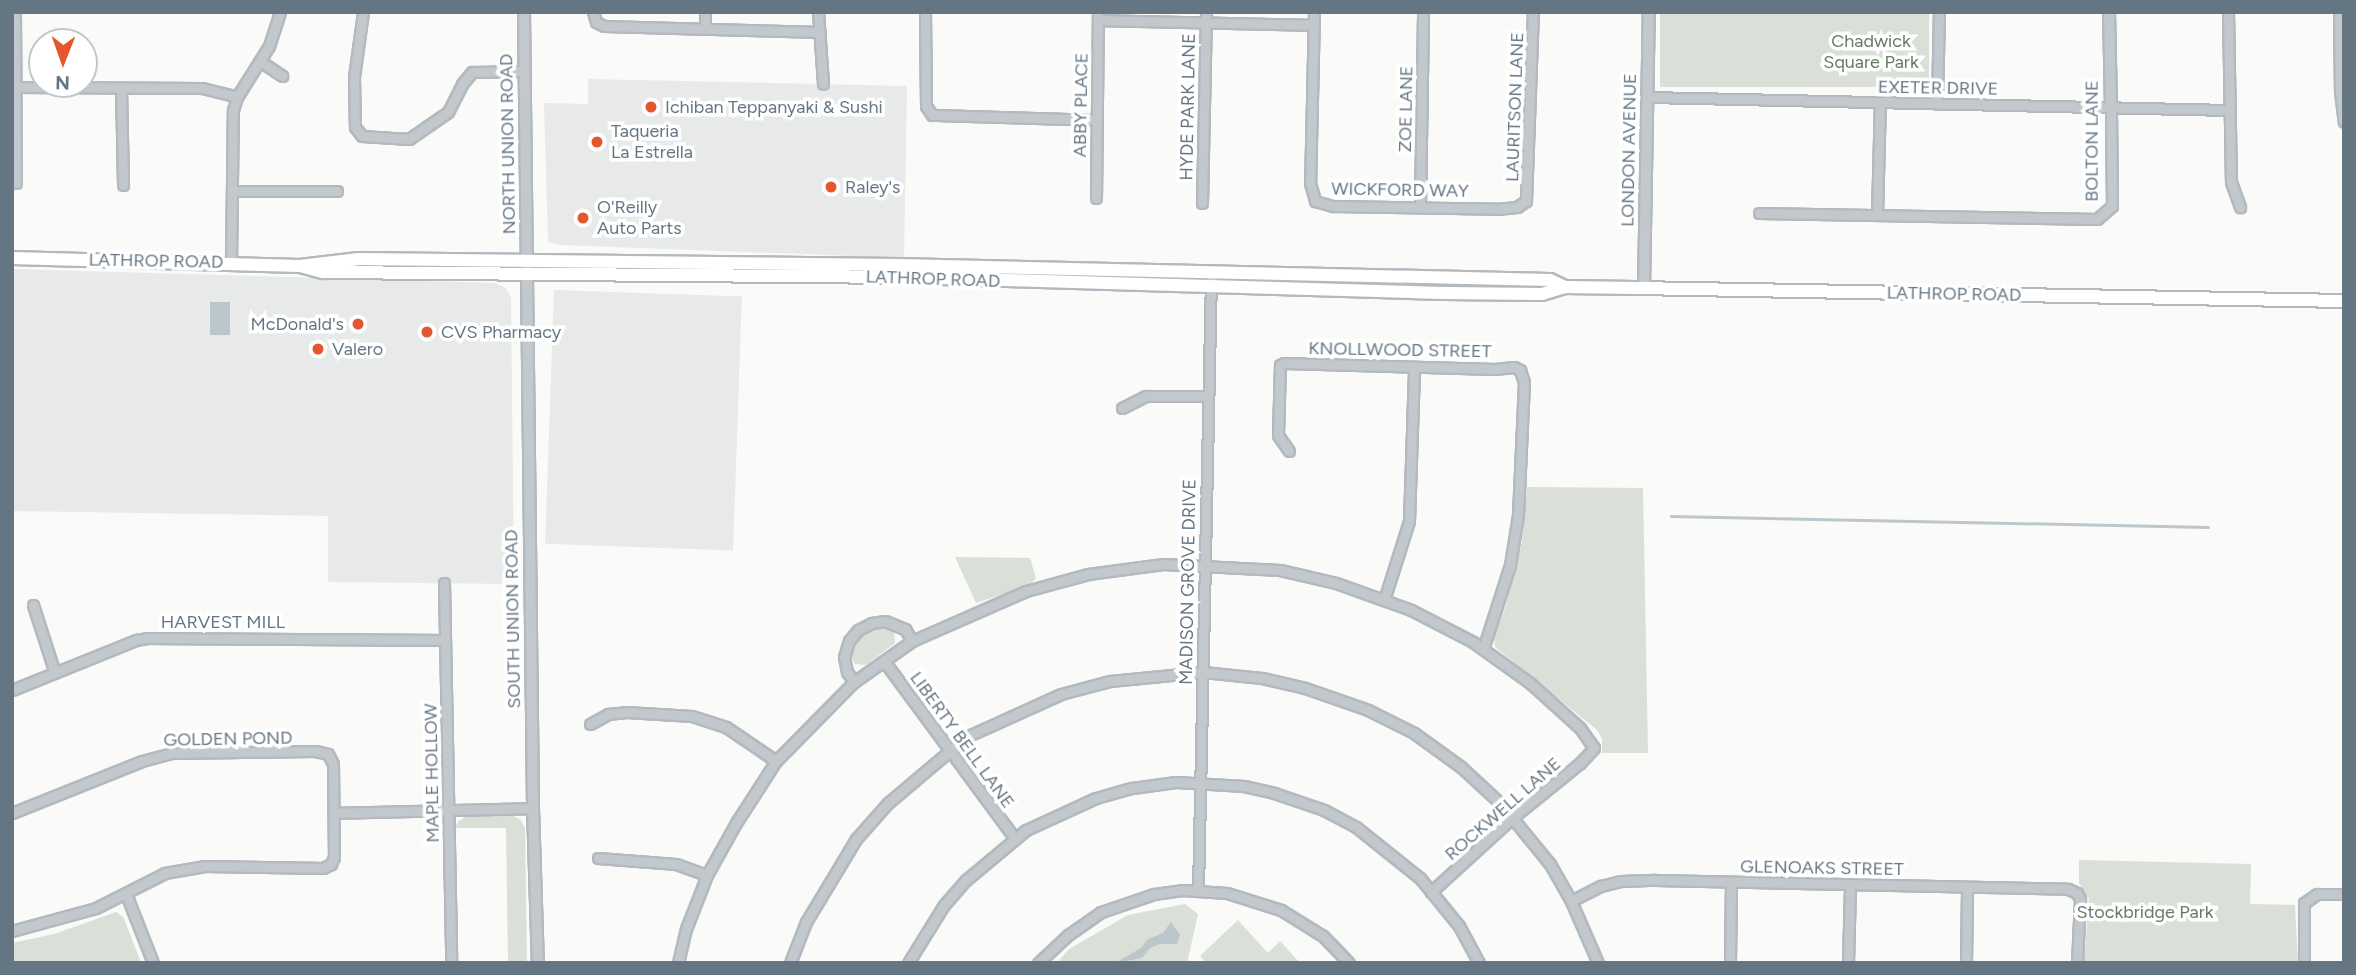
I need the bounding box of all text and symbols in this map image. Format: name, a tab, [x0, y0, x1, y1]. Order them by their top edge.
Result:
north arrow	[28, 28, 98, 98]
park label: Chadwick Square Park	[1823, 31, 1919, 74]
street label: LAURITSON LANE	[1502, 32, 1528, 182]
street label: HYDE PARK LANE	[1176, 33, 1200, 181]
street label: ABBY PLACE	[1069, 52, 1093, 158]
street label: NORTH UNION ROAD	[496, 53, 520, 235]
street label: ZOE LANE	[1394, 65, 1418, 153]
text: N	[55, 71, 70, 94]
street label: LONDON AVENUE	[1617, 73, 1641, 227]
street label: EXETER DRIVE	[1878, 76, 1998, 100]
street label: BOLTON LANE	[2081, 80, 2103, 202]
place label: Ichiban Teppanyaki & Sushi	[665, 96, 883, 118]
marker: Ichiban Teppanyaki & Sushi	[643, 99, 659, 115]
place label: Taqueria La Estrella	[611, 121, 693, 164]
marker: Taqueria La Estrella	[589, 134, 605, 150]
place label: Raley's	[845, 176, 900, 198]
street label: WICKFORD WAY	[1331, 178, 1469, 202]
marker: Raley's	[823, 179, 839, 195]
place label: O'Reilly Auto Parts	[597, 197, 682, 240]
marker: O'Reilly Auto Parts	[575, 210, 591, 226]
street label: LATHROP ROAD	[88, 249, 224, 273]
street label: LATHROP ROAD	[865, 266, 1001, 292]
street label: LATHROP ROAD	[1886, 282, 2022, 306]
place label: McDonald's	[250, 313, 344, 335]
marker: McDonald's	[350, 316, 366, 332]
place label: CVS Pharmacy	[441, 321, 561, 343]
marker: CVS Pharmacy	[419, 324, 435, 340]
place label: Valero	[332, 338, 383, 360]
street label: KNOLLWOOD STREET	[1308, 338, 1492, 362]
marker: Valero	[310, 341, 326, 357]
street label: MADISON GROVE DRIVE	[1175, 479, 1201, 685]
street label: SOUTH UNION ROAD	[501, 529, 525, 709]
street label: HARVEST MILL	[161, 611, 285, 633]
street label: LIBERTY BELL LANE	[905, 668, 1019, 812]
street label: MAPLE HOLLOW	[420, 703, 444, 843]
street label: GOLDEN POND	[163, 727, 293, 751]
street label: ROCKWELL LANE	[1441, 753, 1565, 865]
street label: GLENOAKS STREET	[1740, 856, 1904, 880]
park label: Stockbridge Park	[2076, 901, 2214, 923]

